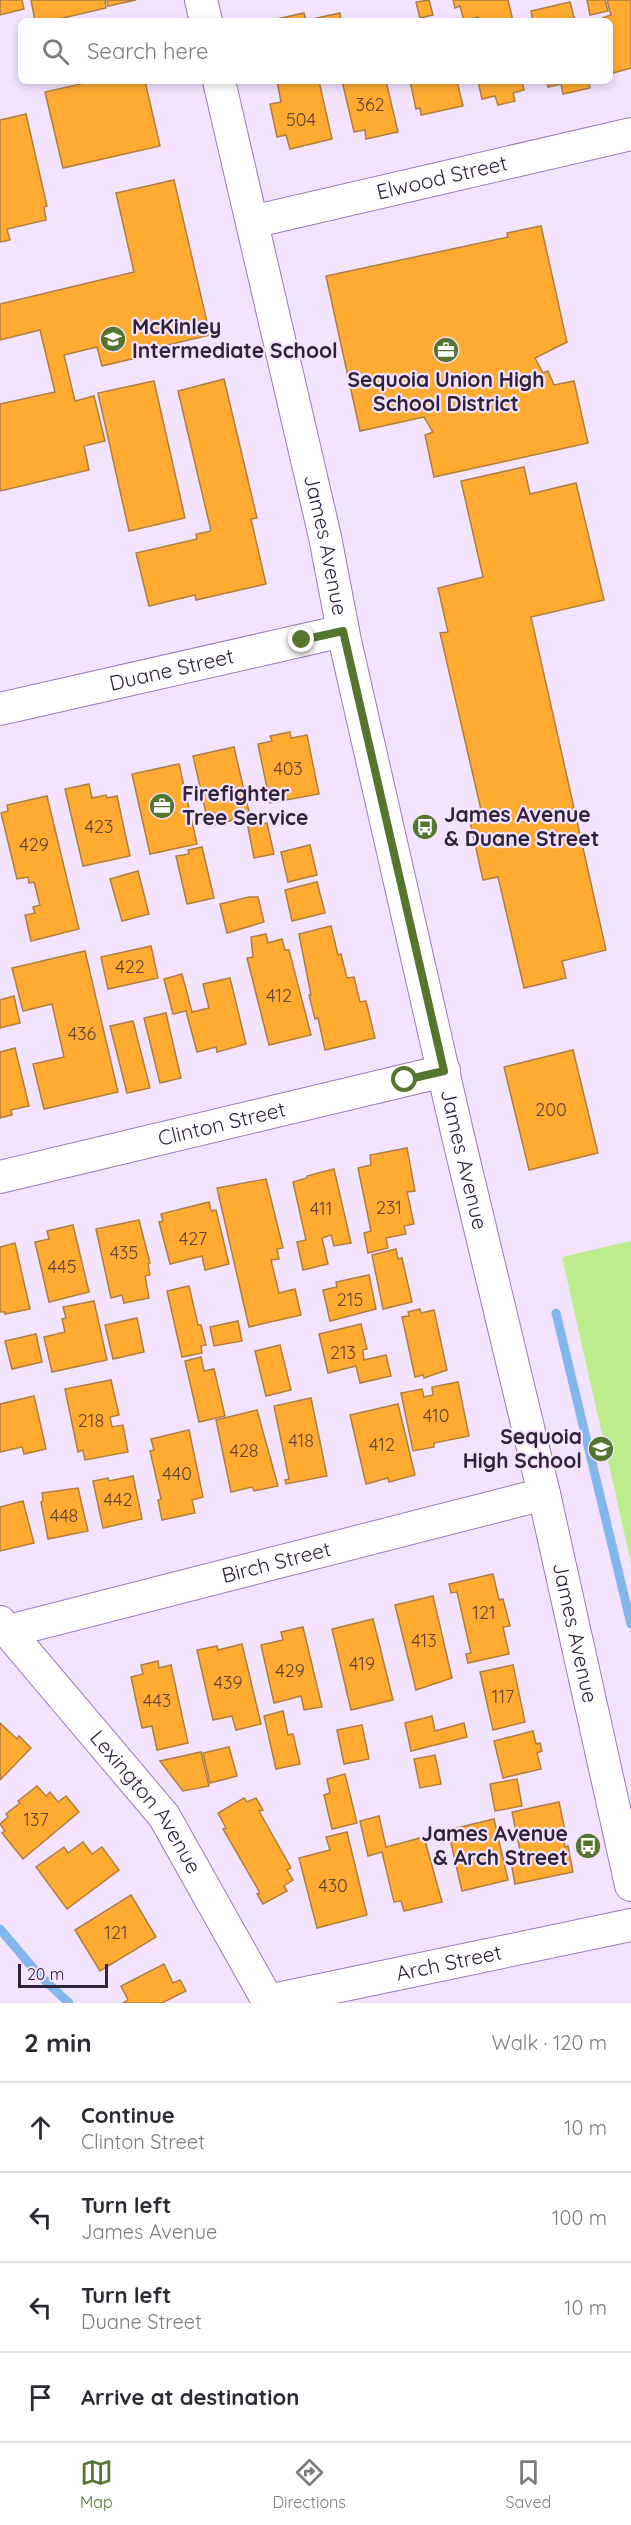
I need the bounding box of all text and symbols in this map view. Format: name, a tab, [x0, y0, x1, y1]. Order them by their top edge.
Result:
search box	[18, 18, 613, 84]
icon: search	[39, 35, 72, 68]
text: Search here	[87, 37, 208, 65]
house number: 362	[355, 93, 385, 116]
house number: 504	[286, 108, 316, 131]
street label: Elwood Street	[374, 149, 510, 205]
place label: McKinley Intermediate School	[132, 313, 338, 363]
school or university icon: McKinley Intermediate School	[98, 324, 128, 354]
office icon: Sequoia Union High School District	[431, 335, 461, 365]
place label: Sequoia Union High School District	[347, 366, 545, 416]
street label: James Avenue	[299, 472, 354, 617]
route end	[288, 626, 314, 652]
street label: Duane Street	[107, 642, 236, 696]
house number: 403	[273, 757, 303, 780]
place label: Firefighter Tree Service	[182, 780, 308, 830]
office icon: Firefighter Tree Service	[147, 791, 177, 821]
place label: James Avenue & Duane Street	[444, 801, 599, 851]
bus stop icon: James Avenue & Duane Street	[410, 812, 440, 842]
house number: 423	[85, 815, 113, 838]
house number: 429	[19, 833, 49, 856]
house number: 422	[115, 955, 145, 978]
house number: 412	[266, 984, 292, 1007]
house number: 436	[68, 1022, 97, 1045]
route start	[391, 1066, 417, 1092]
street label: James Avenue	[436, 1087, 494, 1232]
street label: Clinton Street	[155, 1095, 288, 1151]
house number: 200	[535, 1098, 567, 1121]
house number: 231	[376, 1196, 402, 1219]
house number: 411	[310, 1197, 332, 1220]
house number: 427	[179, 1227, 207, 1250]
house number: 435	[110, 1241, 138, 1264]
house number: 445	[48, 1255, 76, 1278]
house number: 215	[337, 1288, 363, 1311]
house number: 213	[330, 1341, 356, 1364]
house number: 410	[423, 1404, 449, 1427]
house number: 218	[78, 1409, 104, 1432]
place label: Sequoia High School	[463, 1423, 582, 1473]
house number: 418	[288, 1429, 314, 1452]
house number: 412	[369, 1433, 395, 1456]
school or university icon: Sequoia High School	[586, 1434, 616, 1464]
house number: 428	[229, 1439, 259, 1462]
house number: 440	[162, 1462, 192, 1485]
house number: 442	[104, 1488, 132, 1511]
house number: 448	[50, 1504, 78, 1527]
street label: Birch Street	[219, 1535, 334, 1588]
street label: James Avenue	[548, 1560, 604, 1705]
house number: 121	[472, 1601, 496, 1624]
house number: 413	[411, 1629, 437, 1652]
house number: 419	[349, 1652, 375, 1675]
house number: 429	[275, 1659, 305, 1682]
house number: 439	[214, 1671, 242, 1694]
house number: 117	[492, 1685, 514, 1708]
house number: 443	[143, 1689, 171, 1712]
street label: Lexington Avenue	[85, 1724, 208, 1878]
house number: 137	[23, 1808, 49, 1831]
place label: James Avenue & Arch Street	[421, 1820, 568, 1870]
bus stop icon: James Avenue & Arch Street	[573, 1831, 603, 1861]
house number: 430	[318, 1874, 348, 1897]
house number: 121	[104, 1921, 128, 1944]
street label: Arch Street	[393, 1938, 504, 1986]
scale bar	[18, 1961, 108, 1988]
text: 20 m	[27, 1964, 64, 1984]
text: 2 min	[24, 2026, 92, 2059]
text: Walk · 120 m	[492, 2030, 607, 2055]
text: Continue	[81, 2101, 175, 2129]
icon: ahead	[24, 2111, 57, 2144]
text: 10 m	[564, 2115, 607, 2140]
text: Clinton Street	[81, 2129, 205, 2154]
text: Turn left	[81, 2191, 171, 2219]
icon: left	[24, 2201, 57, 2234]
text: 100 m	[552, 2205, 607, 2230]
text: James Avenue	[81, 2219, 217, 2244]
text: Turn left	[81, 2281, 171, 2309]
icon: left	[24, 2291, 57, 2324]
text: 10 m	[564, 2295, 607, 2320]
text: Duane Street	[81, 2309, 202, 2334]
icon: arrive	[24, 2381, 57, 2414]
text: Arrive at destination	[81, 2383, 299, 2411]
tab: Map	[80, 2456, 113, 2512]
tab: Directions	[273, 2456, 346, 2512]
tab: Saved	[506, 2456, 551, 2512]

